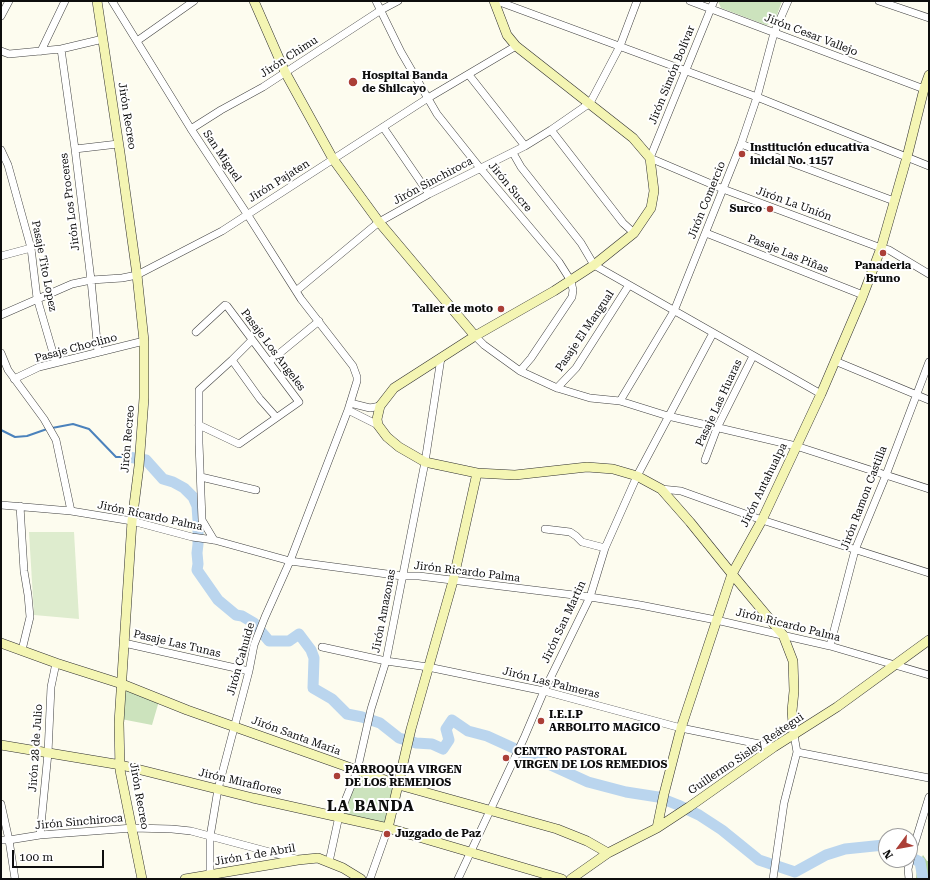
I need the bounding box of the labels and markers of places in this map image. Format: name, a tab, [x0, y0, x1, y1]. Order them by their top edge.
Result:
place label: Hospital Banda de Shilcayo	[362, 69, 448, 95]
marker: Hospital Banda de Shilcayo	[347, 76, 359, 88]
place label: Institución educativa inicial No. 1157	[750, 141, 869, 167]
marker: Institución educativa inicial No. 1157	[737, 149, 747, 159]
place label: Surco	[729, 202, 762, 216]
marker: Surco	[765, 204, 775, 214]
marker: Panaderia Bruno	[878, 248, 888, 258]
place label: Panaderia Bruno	[855, 259, 911, 285]
place label: Taller de moto	[412, 302, 493, 316]
marker: Taller de moto	[496, 304, 506, 314]
place label: I.E.I.P ARBOLITO MAGICO	[549, 708, 660, 734]
marker: I.E.I.P ARBOLITO MAGICO	[536, 716, 546, 726]
place label: CENTRO PASTORAL VIRGEN DE LOS REMEDIOS	[514, 745, 667, 771]
marker: CENTRO PASTORAL VIRGEN DE LOS REMEDIOS	[501, 753, 511, 763]
place label: PARROQUIA VIRGEN DE LOS REMEDIOS	[345, 763, 462, 789]
marker: PARROQUIA VIRGEN DE LOS REMEDIOS	[332, 771, 342, 781]
place label: Juzgado de Paz	[395, 827, 481, 841]
marker: Juzgado de Paz	[382, 829, 392, 839]

